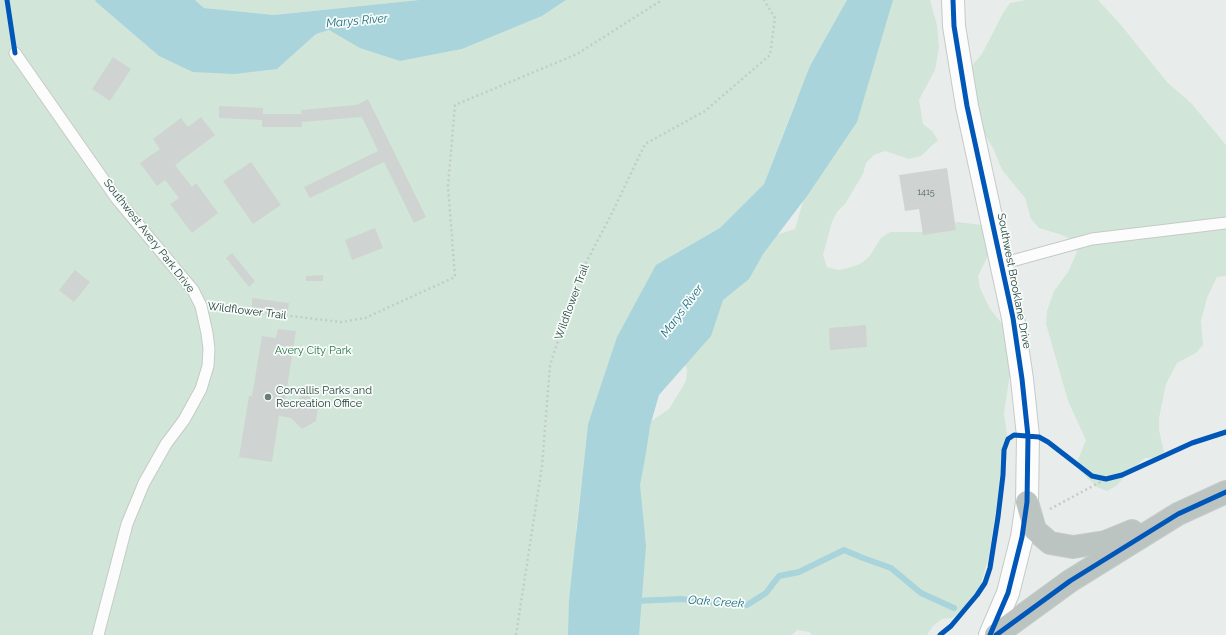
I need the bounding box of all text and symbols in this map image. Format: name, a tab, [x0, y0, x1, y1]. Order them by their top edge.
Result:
water label: Marys River	[325, 11, 389, 31]
street label: Southwest Avery Park Drive	[101, 177, 197, 295]
house number: 1415	[917, 187, 935, 197]
street label: Southwest Brooklane Drive	[994, 212, 1034, 350]
street label: Wildflower Trail	[552, 262, 592, 342]
water label: Marys River	[658, 282, 706, 340]
street label: Wildflower Trail	[207, 300, 287, 322]
park label: Avery City Park	[275, 344, 351, 358]
place label: Corvallis Parks and Recreation Office	[276, 384, 372, 410]
marker: Corvallis Parks and Recreation Office	[263, 392, 273, 402]
water label: Oak Creek	[687, 593, 745, 611]

